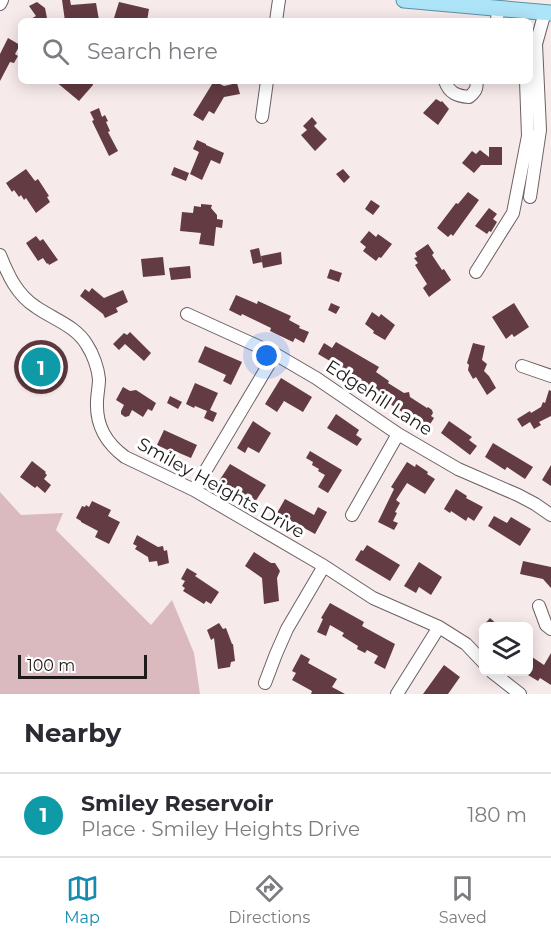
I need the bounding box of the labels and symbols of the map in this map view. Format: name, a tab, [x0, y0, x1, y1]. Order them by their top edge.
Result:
your location	[252, 341, 281, 370]
pin: 1	[22, 344, 60, 389]
street label: Edgehill Lane	[321, 355, 437, 441]
street label: Smiley Heights Drive	[134, 433, 309, 543]
scale bar	[18, 652, 147, 680]

